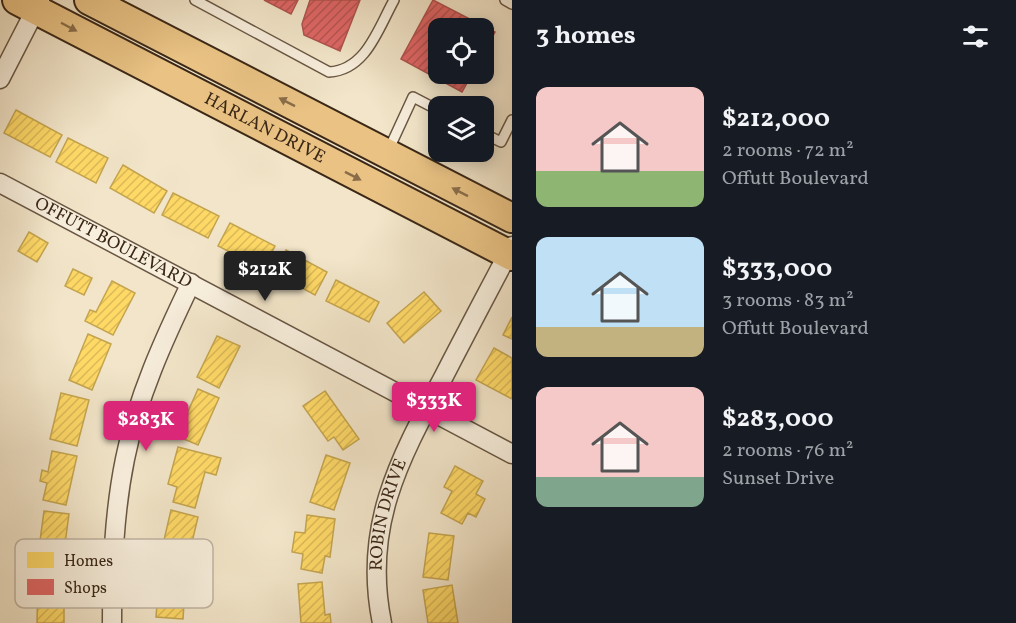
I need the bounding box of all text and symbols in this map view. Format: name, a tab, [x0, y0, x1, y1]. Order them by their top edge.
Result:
map controls	[428, 18, 494, 162]
button: locate	[428, 18, 494, 84]
text: 3 homes	[536, 18, 636, 54]
icon: filters	[959, 20, 992, 53]
one-way arrow	[61, 22, 78, 32]
street label: HARLAN DRIVE	[200, 86, 330, 170]
button: layers	[428, 96, 494, 162]
one-way arrow	[278, 97, 295, 107]
text: $212,000	[722, 101, 830, 137]
icon: home	[584, 111, 656, 183]
text: 2 rooms · 72 m²	[722, 137, 854, 165]
text: Offutt Boulevard	[722, 165, 869, 193]
one-way arrow	[345, 171, 362, 181]
one-way arrow	[451, 187, 468, 197]
street label: OFFUTT BOULEVARD	[30, 191, 196, 295]
pin: $212K	[223, 251, 307, 302]
text: $333,000	[722, 251, 832, 287]
text: $212K	[238, 256, 292, 284]
icon: home	[584, 261, 656, 333]
text: 3 rooms · 83 m²	[722, 287, 854, 315]
text: Offutt Boulevard	[722, 315, 869, 343]
pin: $333K	[392, 382, 476, 433]
text: $333K	[406, 387, 462, 415]
pin: $283K	[104, 401, 188, 452]
text: $283,000	[722, 401, 834, 437]
text: $283K	[117, 406, 175, 434]
icon: home	[584, 411, 656, 483]
text: 2 rooms · 76 m²	[722, 437, 854, 465]
street label: ROBIN DRIVE	[364, 455, 414, 571]
text: Sunset Drive	[722, 465, 834, 493]
legend	[15, 539, 213, 608]
text: Homes	[64, 551, 113, 573]
text: Shops	[64, 578, 107, 600]

